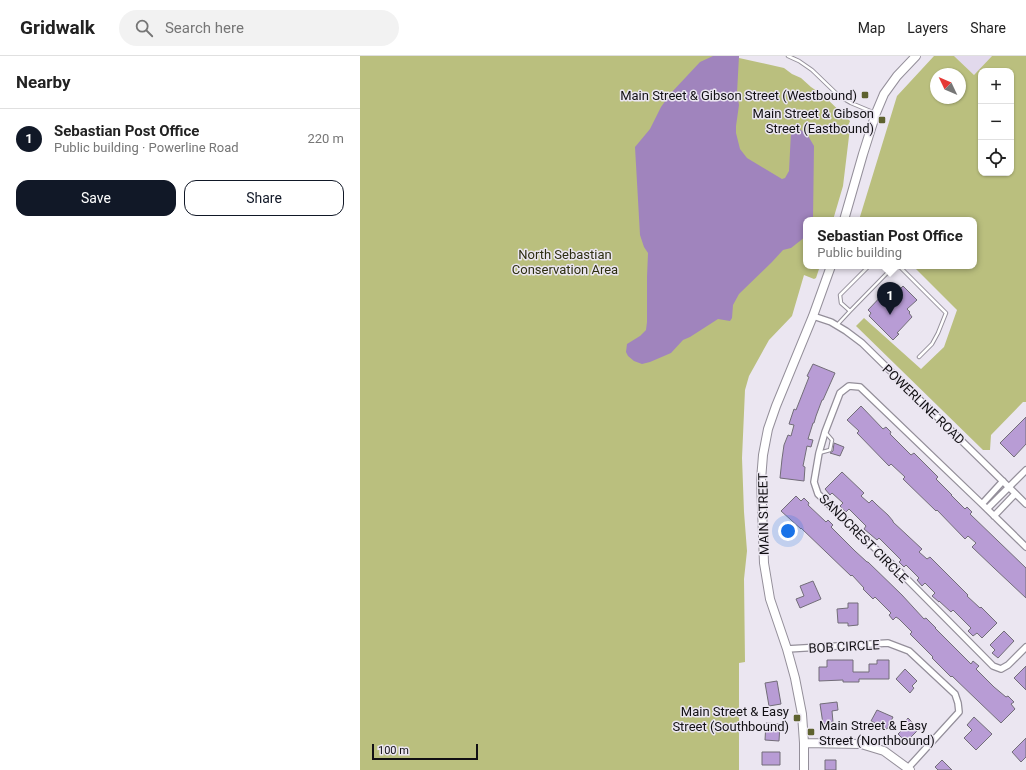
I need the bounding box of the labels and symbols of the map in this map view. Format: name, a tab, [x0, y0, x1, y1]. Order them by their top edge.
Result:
north arrow	[930, 68, 966, 104]
place label: Main Street & Gibson Street (Westbound)	[620, 88, 857, 103]
marker: Main Street & Gibson Street (Westbound)	[860, 90, 870, 100]
place label: Main Street & Gibson Street (Eastbound)	[753, 106, 874, 136]
marker: Main Street & Gibson Street (Eastbound)	[877, 115, 887, 125]
park label: North Sebastian Conservation Area	[512, 247, 618, 277]
pin: 1	[877, 282, 903, 315]
street label: POWERLINE ROAD	[879, 361, 968, 447]
street label: MAIN STREET	[755, 473, 772, 555]
street label: SANDCREST CIRCLE	[816, 491, 911, 586]
your location	[778, 521, 798, 541]
street label: BOB CIRCLE	[808, 637, 880, 656]
place label: Main Street & Easy Street (Southbound)	[672, 704, 789, 734]
marker: Main Street & Easy Street (Southbound)	[792, 713, 802, 723]
place label: Main Street & Easy Street (Northbound)	[819, 718, 935, 748]
marker: Main Street & Easy Street (Northbound)	[806, 727, 816, 737]
scale bar	[372, 742, 478, 761]

